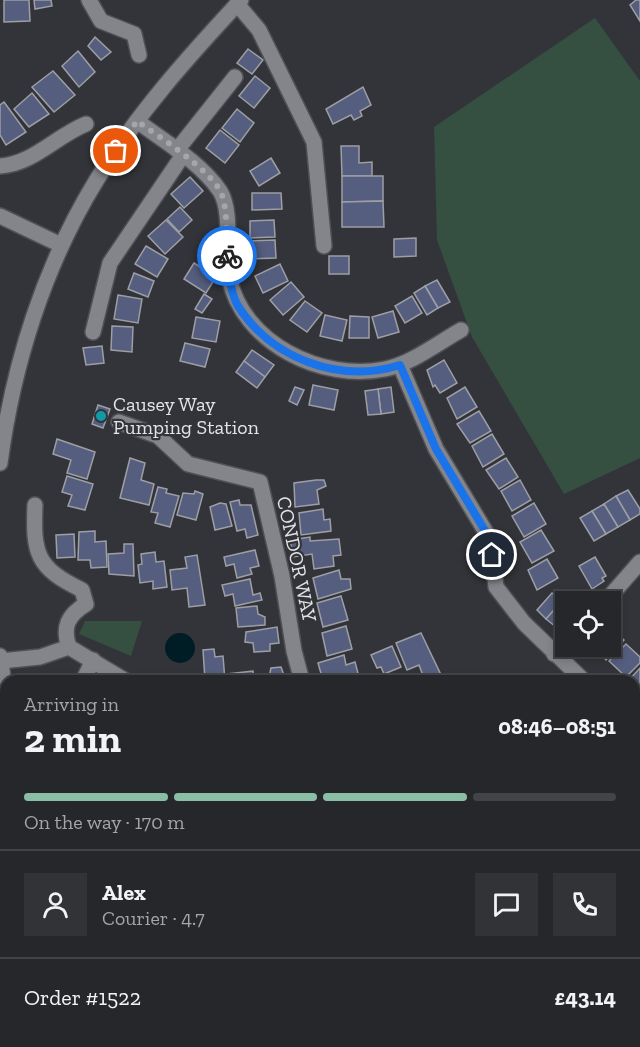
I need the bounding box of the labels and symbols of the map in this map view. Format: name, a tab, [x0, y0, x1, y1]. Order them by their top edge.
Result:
pin	[90, 125, 141, 176]
courier	[197, 226, 257, 286]
place label: Causey Way Pumping Station	[113, 392, 260, 439]
marker: Causey Way Pumping Station	[94, 409, 108, 423]
street label: CONDOR WAY	[272, 494, 322, 625]
pin	[466, 529, 517, 580]

